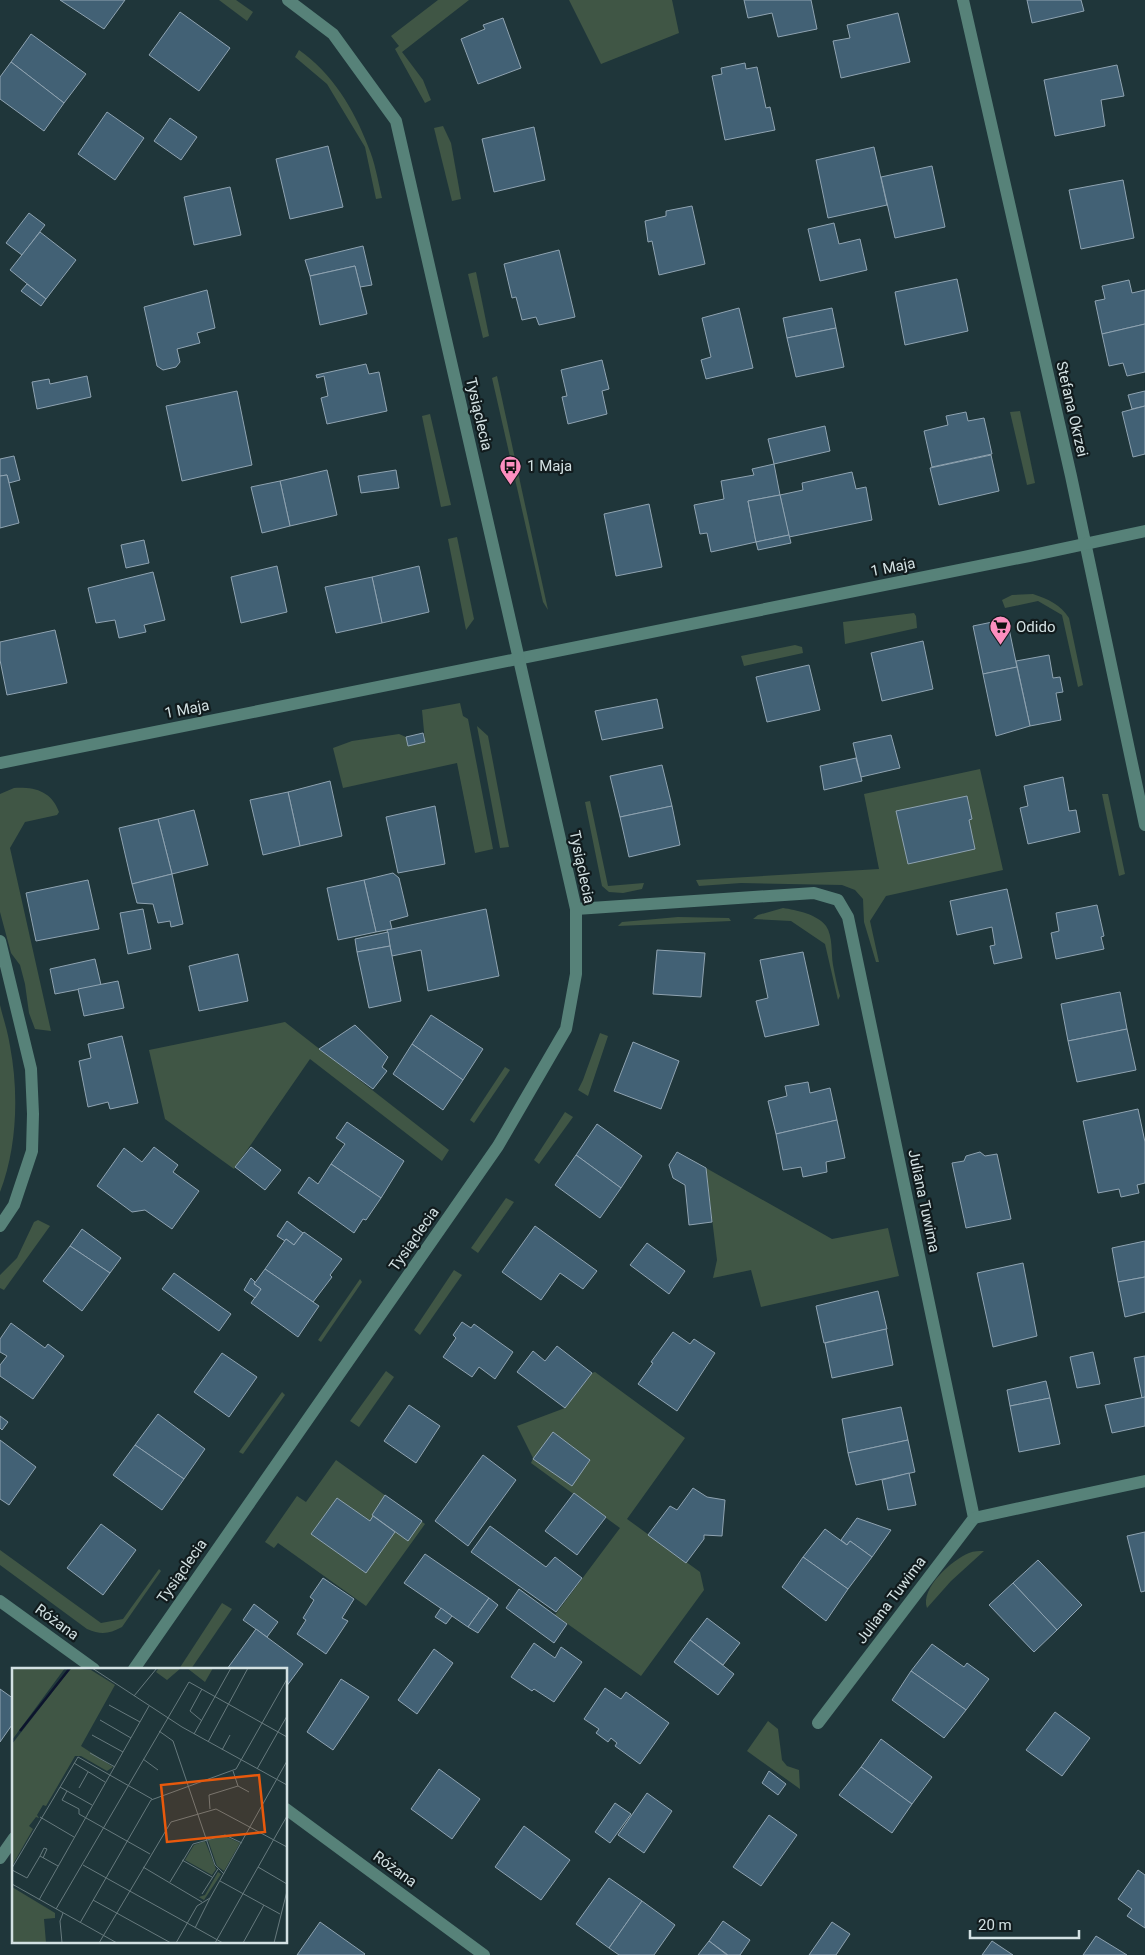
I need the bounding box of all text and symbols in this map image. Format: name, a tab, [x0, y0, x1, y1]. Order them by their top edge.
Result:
street label: Stefana Okrzei	[1052, 360, 1092, 458]
street label: Tysiąclecia	[462, 376, 496, 452]
bus stop icon: 1 Maja	[499, 454, 523, 485]
place label: 1 Maja	[527, 457, 572, 475]
street label: 1 Maja	[869, 554, 917, 580]
supermarket icon: Odido	[988, 615, 1012, 646]
place label: Odido	[1016, 618, 1055, 636]
street label: 1 Maja	[163, 696, 211, 722]
street label: Tysiąclecia	[565, 829, 599, 905]
street label: Juliana Tuwima	[904, 1148, 944, 1254]
street label: Tysiąclecia	[385, 1203, 443, 1275]
street label: Tysiąclecia	[153, 1535, 211, 1607]
street label: Juliana Tuwima	[852, 1553, 930, 1647]
street label: Różana	[32, 1600, 82, 1644]
inset map	[12, 1668, 288, 1942]
street label: Różana	[370, 1847, 420, 1891]
scale bar	[970, 1908, 1079, 1940]
text: 20 m	[978, 1916, 1012, 1934]

